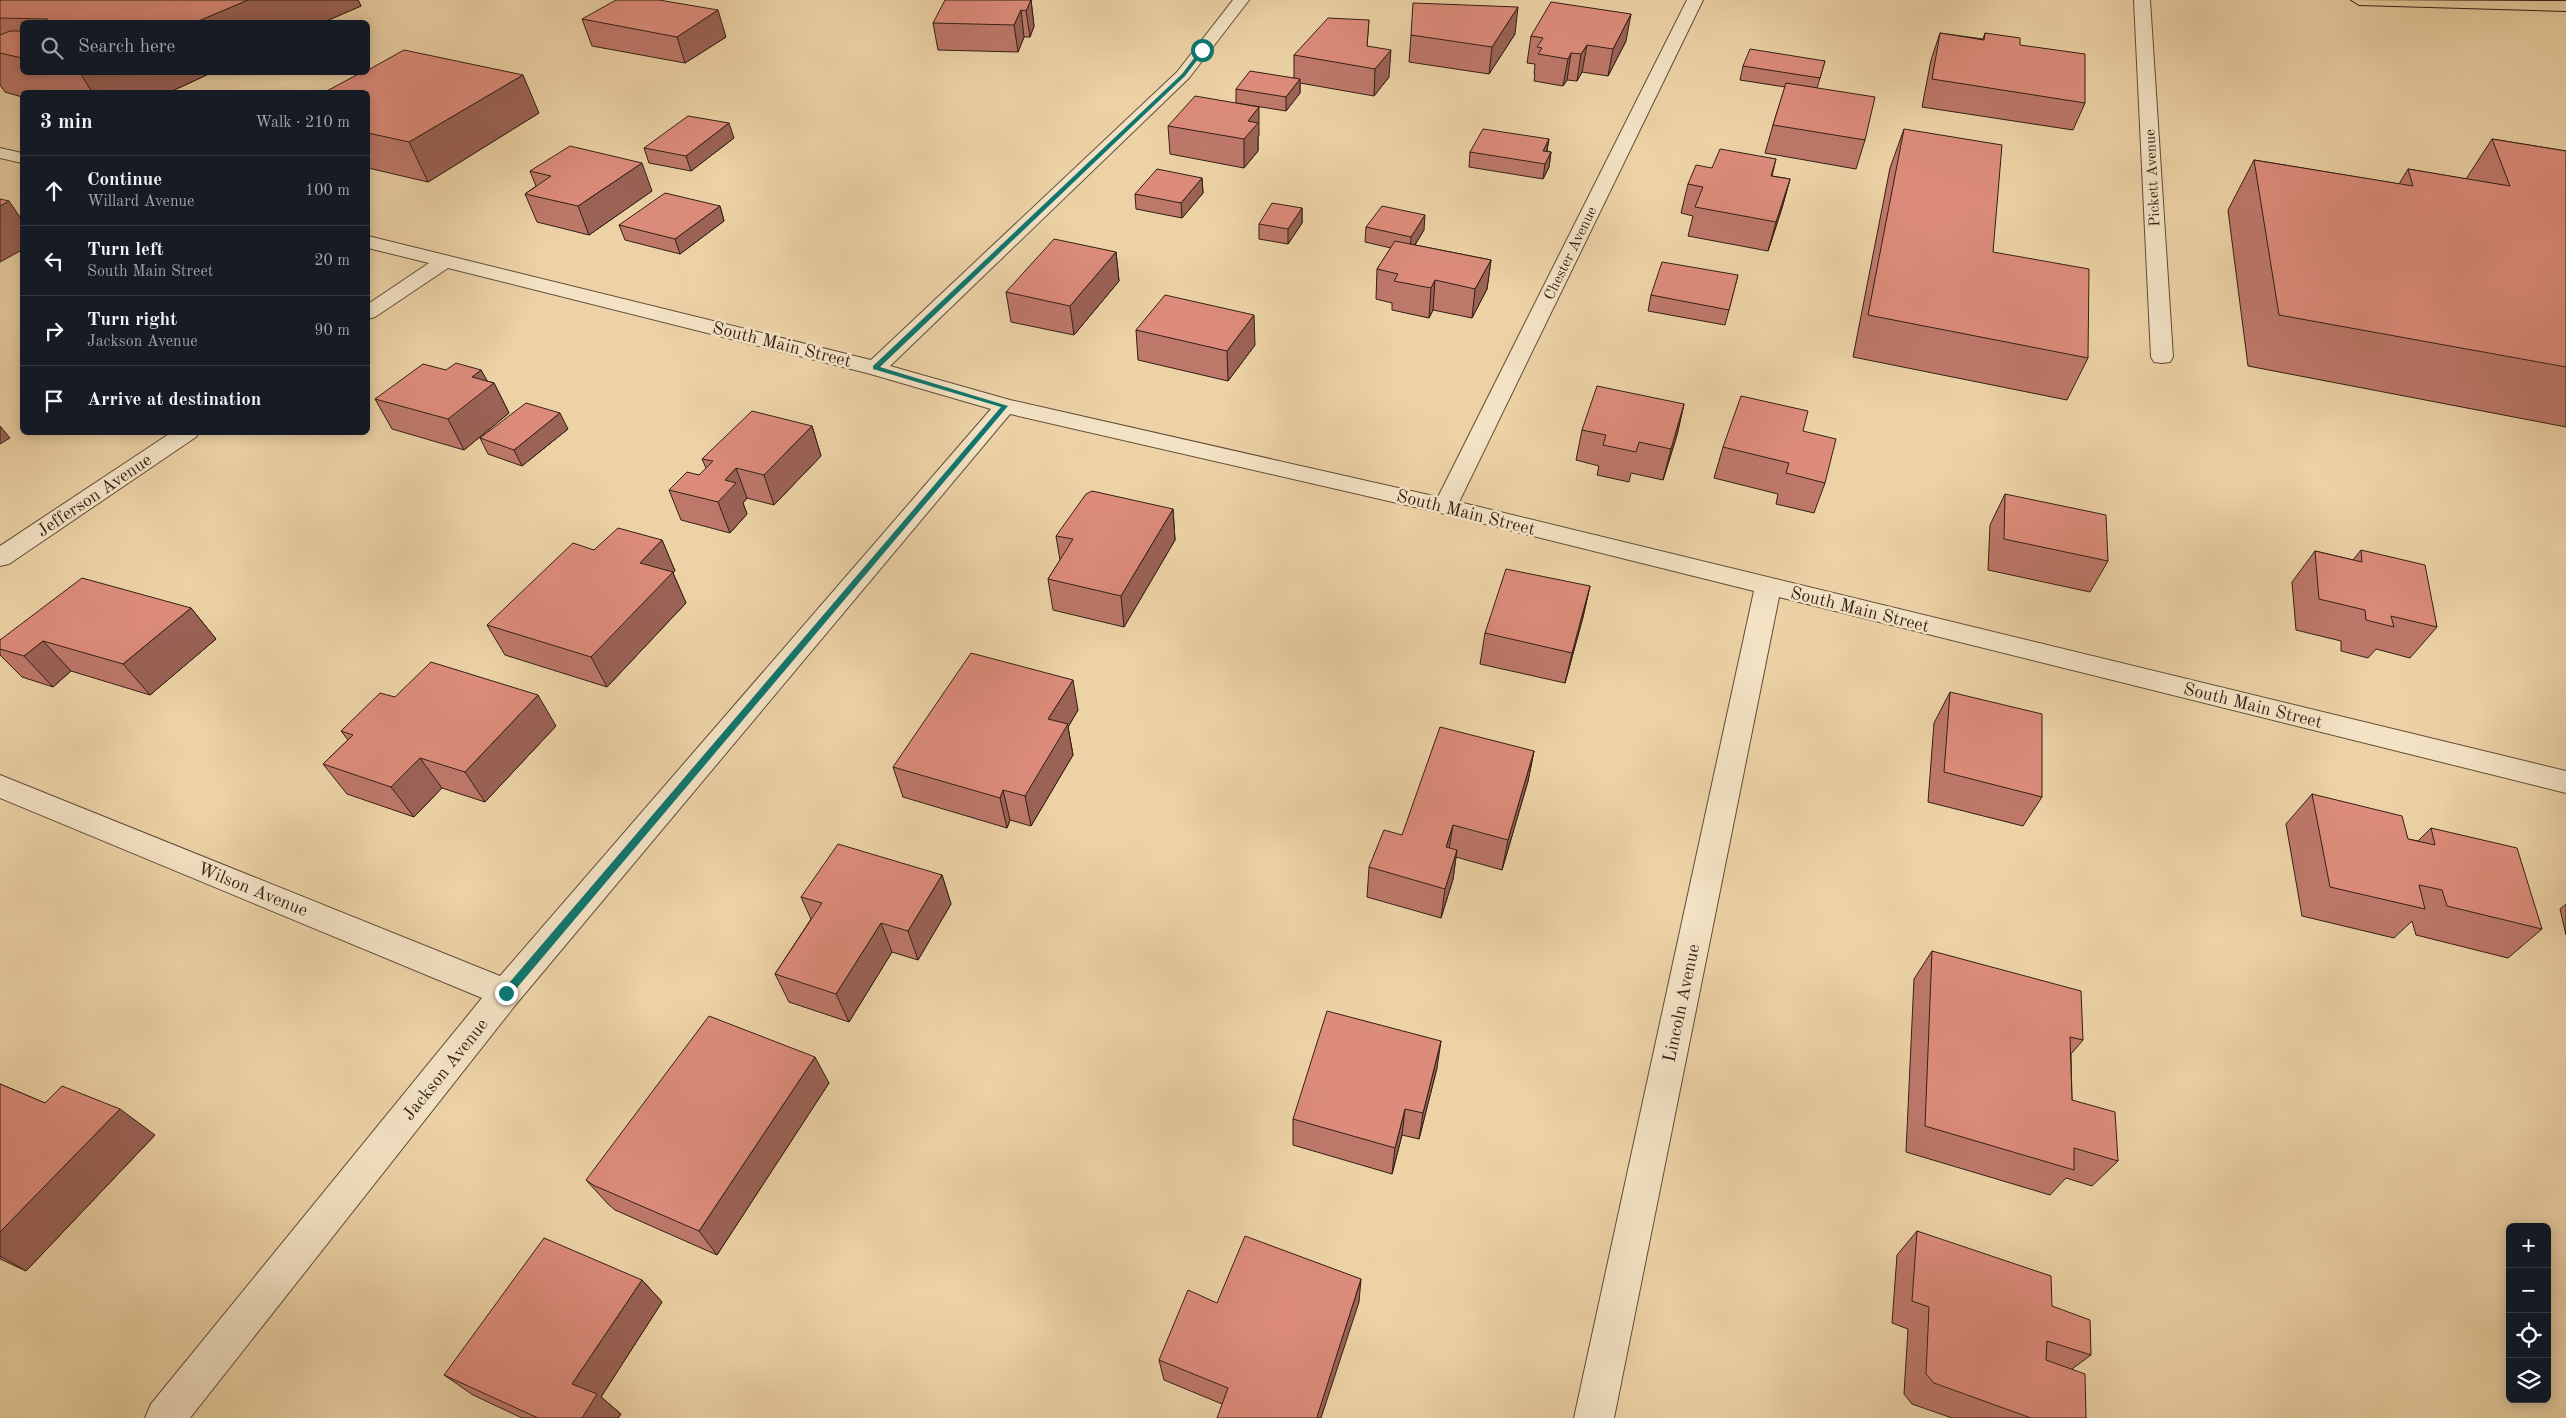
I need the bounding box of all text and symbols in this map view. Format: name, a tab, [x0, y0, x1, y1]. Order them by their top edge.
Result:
search box	[20, 20, 370, 75]
icon: search	[38, 34, 66, 62]
text: Search here	[78, 38, 175, 57]
route start	[1191, 39, 1214, 62]
text: 3 min	[40, 112, 93, 133]
text: Walk · 210 m	[255, 115, 350, 131]
street label: Pickett Avenue	[2143, 129, 2164, 227]
text: Continue	[87, 171, 162, 190]
icon: ahead	[40, 177, 68, 205]
text: 100 m	[305, 183, 350, 199]
text: Willard Avenue	[87, 194, 194, 210]
street label: Chester Avenue	[1542, 205, 1600, 303]
text: Turn left	[87, 241, 164, 260]
icon: left	[40, 247, 68, 275]
text: 20 m	[314, 253, 350, 269]
text: South Main Street	[87, 264, 213, 280]
text: Turn right	[87, 311, 177, 330]
icon: right	[40, 317, 68, 345]
street label: South Main Street	[711, 319, 853, 371]
text: 90 m	[314, 323, 350, 339]
text: Jackson Avenue	[87, 334, 198, 350]
icon: arrive	[40, 387, 68, 415]
text: Arrive at destination	[87, 391, 261, 410]
street label: Jefferson Avenue	[34, 451, 155, 541]
street label: South Main Street	[1395, 487, 1537, 539]
street label: South Main Street	[1789, 584, 1931, 636]
street label: South Main Street	[2182, 680, 2324, 732]
street label: Wilson Avenue	[195, 860, 310, 920]
street label: Lincoln Avenue	[1661, 943, 1703, 1064]
route end	[495, 982, 518, 1005]
street label: Jackson Avenue	[400, 1016, 492, 1124]
map controls	[2506, 1223, 2551, 1403]
button: +	[2506, 1223, 2551, 1268]
button: −	[2506, 1268, 2551, 1313]
button: locate	[2506, 1313, 2551, 1358]
button: layers	[2506, 1358, 2551, 1403]

